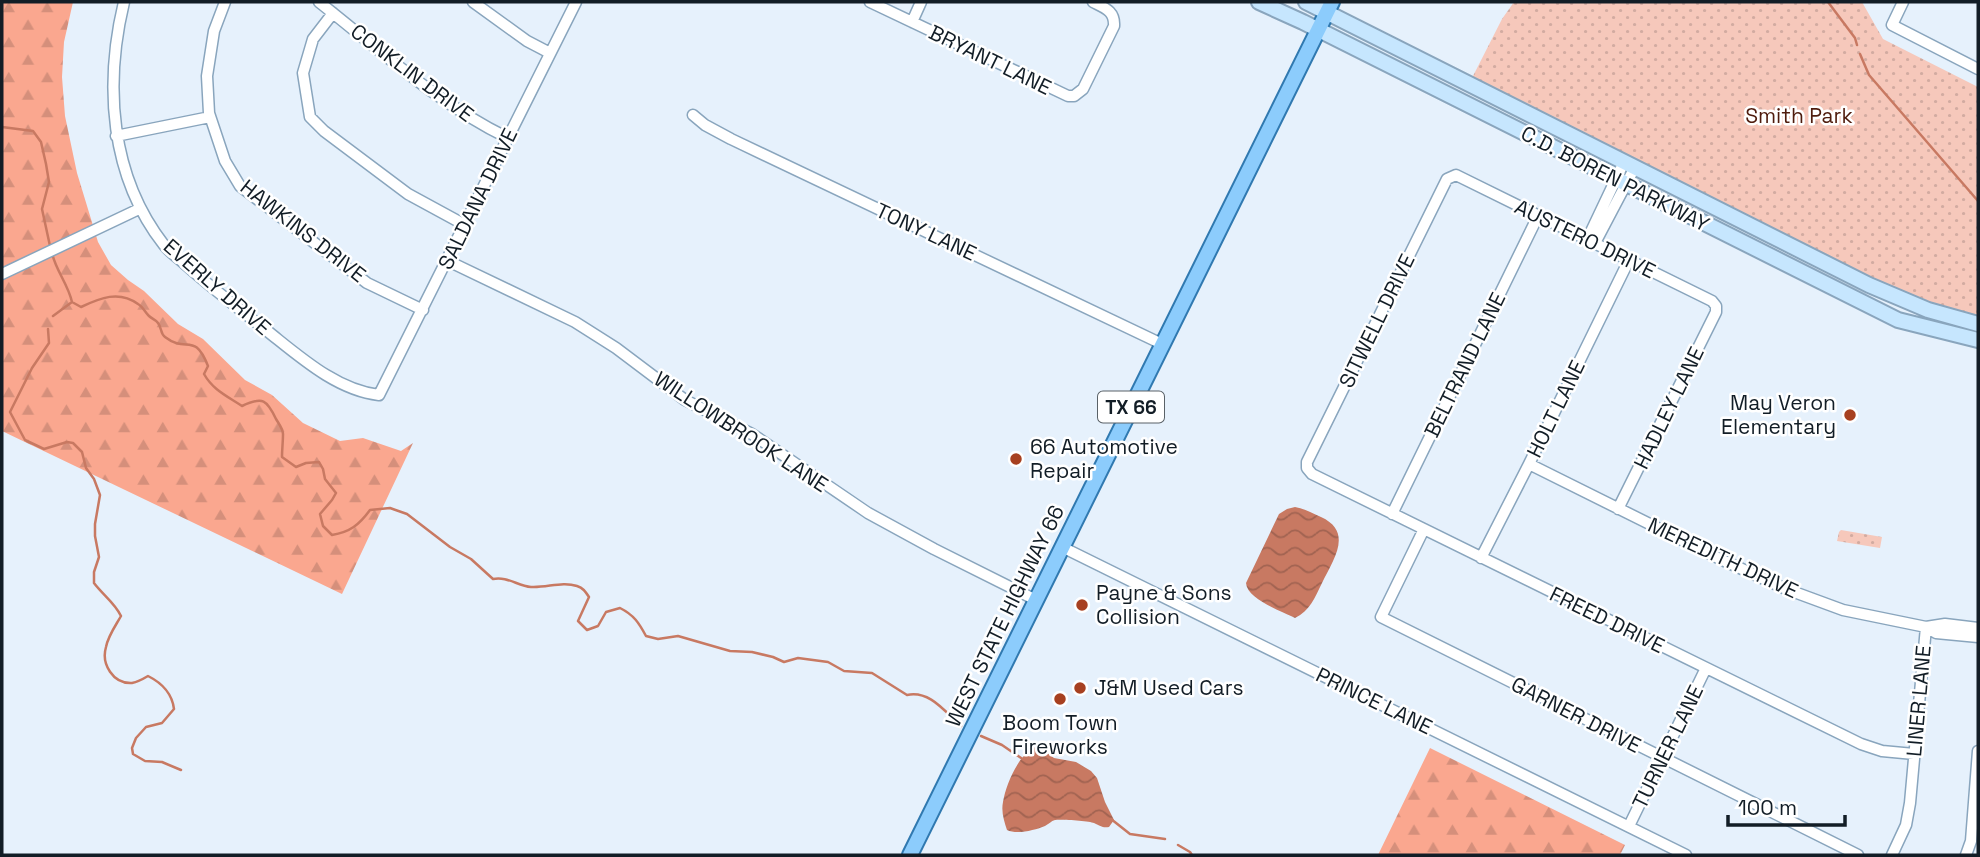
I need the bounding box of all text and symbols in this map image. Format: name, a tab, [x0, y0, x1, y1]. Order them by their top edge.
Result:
street label: CONKLIN DRIVE	[345, 17, 479, 128]
street label: BRYANT LANE	[925, 18, 1056, 101]
park label: Smith Park	[1745, 102, 1853, 129]
street label: C.D. BOREN PARKWAY	[1517, 119, 1714, 238]
street label: SALDANA DRIVE	[432, 124, 523, 274]
street label: HAWKINS DRIVE	[235, 173, 372, 288]
street label: AUSTERO DRIVE	[1510, 193, 1660, 284]
street label: TONY LANE	[872, 196, 981, 267]
street label: EVERLY DRIVE	[158, 233, 277, 341]
street label: SITWELL DRIVE	[1333, 249, 1421, 392]
street label: BELTRAND LANE	[1418, 288, 1511, 442]
street label: HADLEY LANE	[1627, 342, 1710, 473]
street label: HOLT LANE	[1520, 356, 1591, 462]
street label: WILLOWBROOK LANE	[649, 365, 833, 498]
place label: May Veron Elementary	[1721, 389, 1836, 440]
road number: TX 66	[1098, 392, 1164, 422]
marker: May Veron Elementary	[1842, 407, 1858, 423]
place label: 66 Automotive Repair	[1030, 433, 1178, 484]
marker: 66 Automotive Repair	[1008, 451, 1024, 467]
street label: WEST STATE HIGHWAY 66	[939, 500, 1070, 731]
street label: MEREDITH DRIVE	[1644, 511, 1803, 604]
place label: Payne & Sons Collision	[1096, 579, 1232, 630]
street label: FREED DRIVE	[1545, 580, 1669, 659]
marker: Payne & Sons Collision	[1074, 597, 1090, 613]
street label: LINER LANE	[1900, 644, 1937, 758]
street label: PRINCE LANE	[1312, 661, 1437, 740]
street label: GARNER DRIVE	[1507, 670, 1646, 759]
place label: J&M Used Cars	[1094, 674, 1243, 701]
marker: J&M Used Cars	[1072, 680, 1088, 696]
street label: TURNER LANE	[1626, 680, 1709, 813]
marker: Boom Town Fireworks	[1052, 691, 1068, 707]
place label: Boom Town Fireworks	[1002, 709, 1118, 760]
scale bar	[1728, 784, 1845, 828]
text: 100 m	[1738, 794, 1797, 821]

